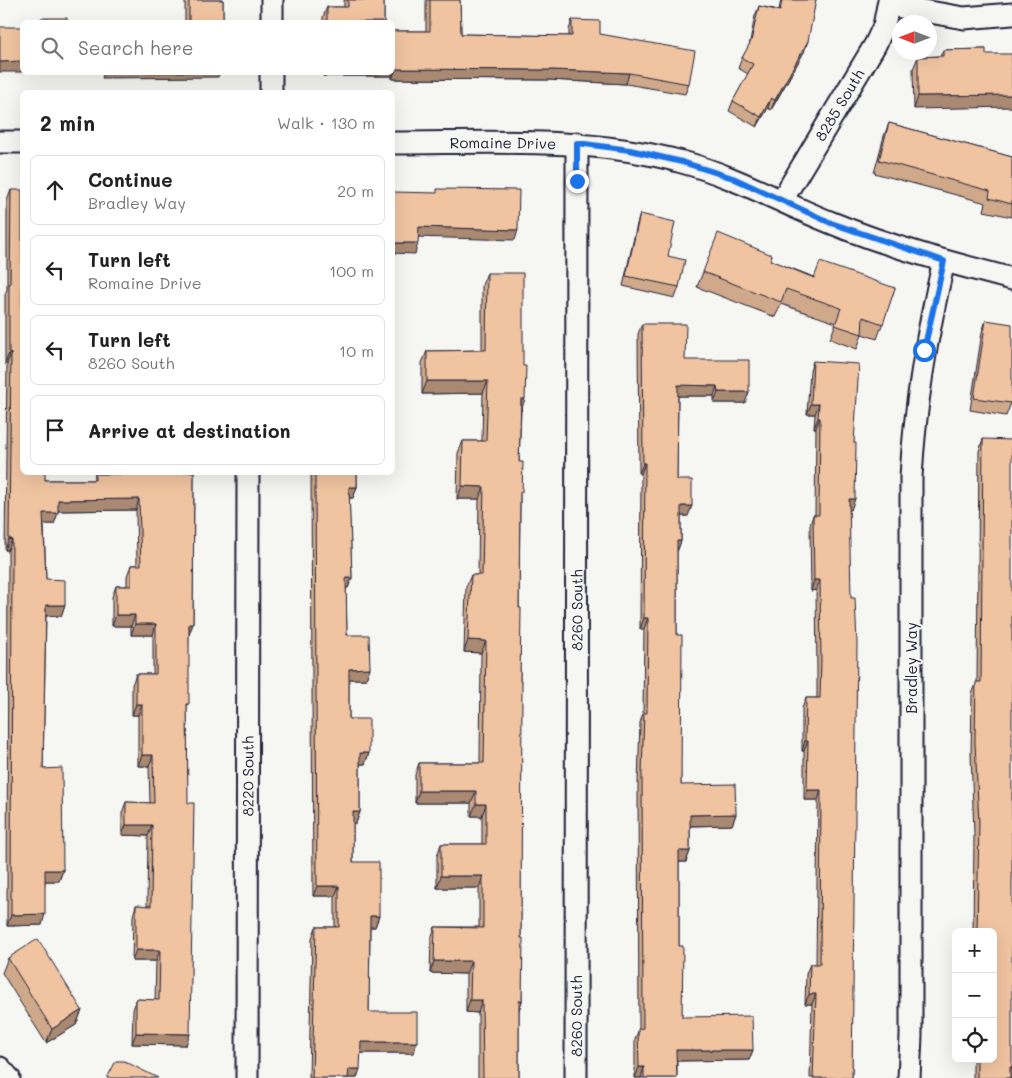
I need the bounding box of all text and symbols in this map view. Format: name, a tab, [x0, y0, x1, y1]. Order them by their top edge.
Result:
north arrow	[892, 15, 937, 60]
search box	[20, 20, 395, 75]
icon: search	[38, 34, 66, 62]
text: Search here	[78, 35, 194, 60]
street label: 8285 South	[810, 65, 868, 145]
text: 2 min	[40, 109, 95, 136]
text: Walk · 130 m	[277, 112, 375, 133]
street label: Romaine Drive	[450, 132, 557, 153]
text: Continue	[88, 167, 173, 192]
route end	[566, 170, 589, 193]
icon: ahead	[41, 176, 69, 204]
text: 20 m	[337, 180, 374, 201]
text: Bradley Way	[88, 192, 186, 213]
text: Turn left	[88, 247, 171, 272]
icon: left	[41, 256, 69, 284]
text: 100 m	[329, 260, 374, 281]
text: Romaine Drive	[88, 272, 202, 293]
text: Turn left	[88, 327, 171, 352]
icon: left	[41, 336, 69, 364]
route start	[913, 339, 936, 362]
text: 10 m	[339, 340, 374, 361]
text: 8260 South	[88, 352, 175, 373]
icon: arrive	[41, 416, 69, 444]
text: Arrive at destination	[88, 418, 291, 443]
street label: 8260 South	[566, 569, 587, 651]
street label: Bradley Way	[901, 622, 921, 714]
street label: 8220 South	[237, 736, 258, 816]
map controls	[952, 928, 997, 1063]
button: +	[952, 928, 997, 973]
button: −	[952, 973, 997, 1018]
street label: 8260 South	[566, 975, 586, 1057]
button: locate	[952, 1018, 997, 1063]

